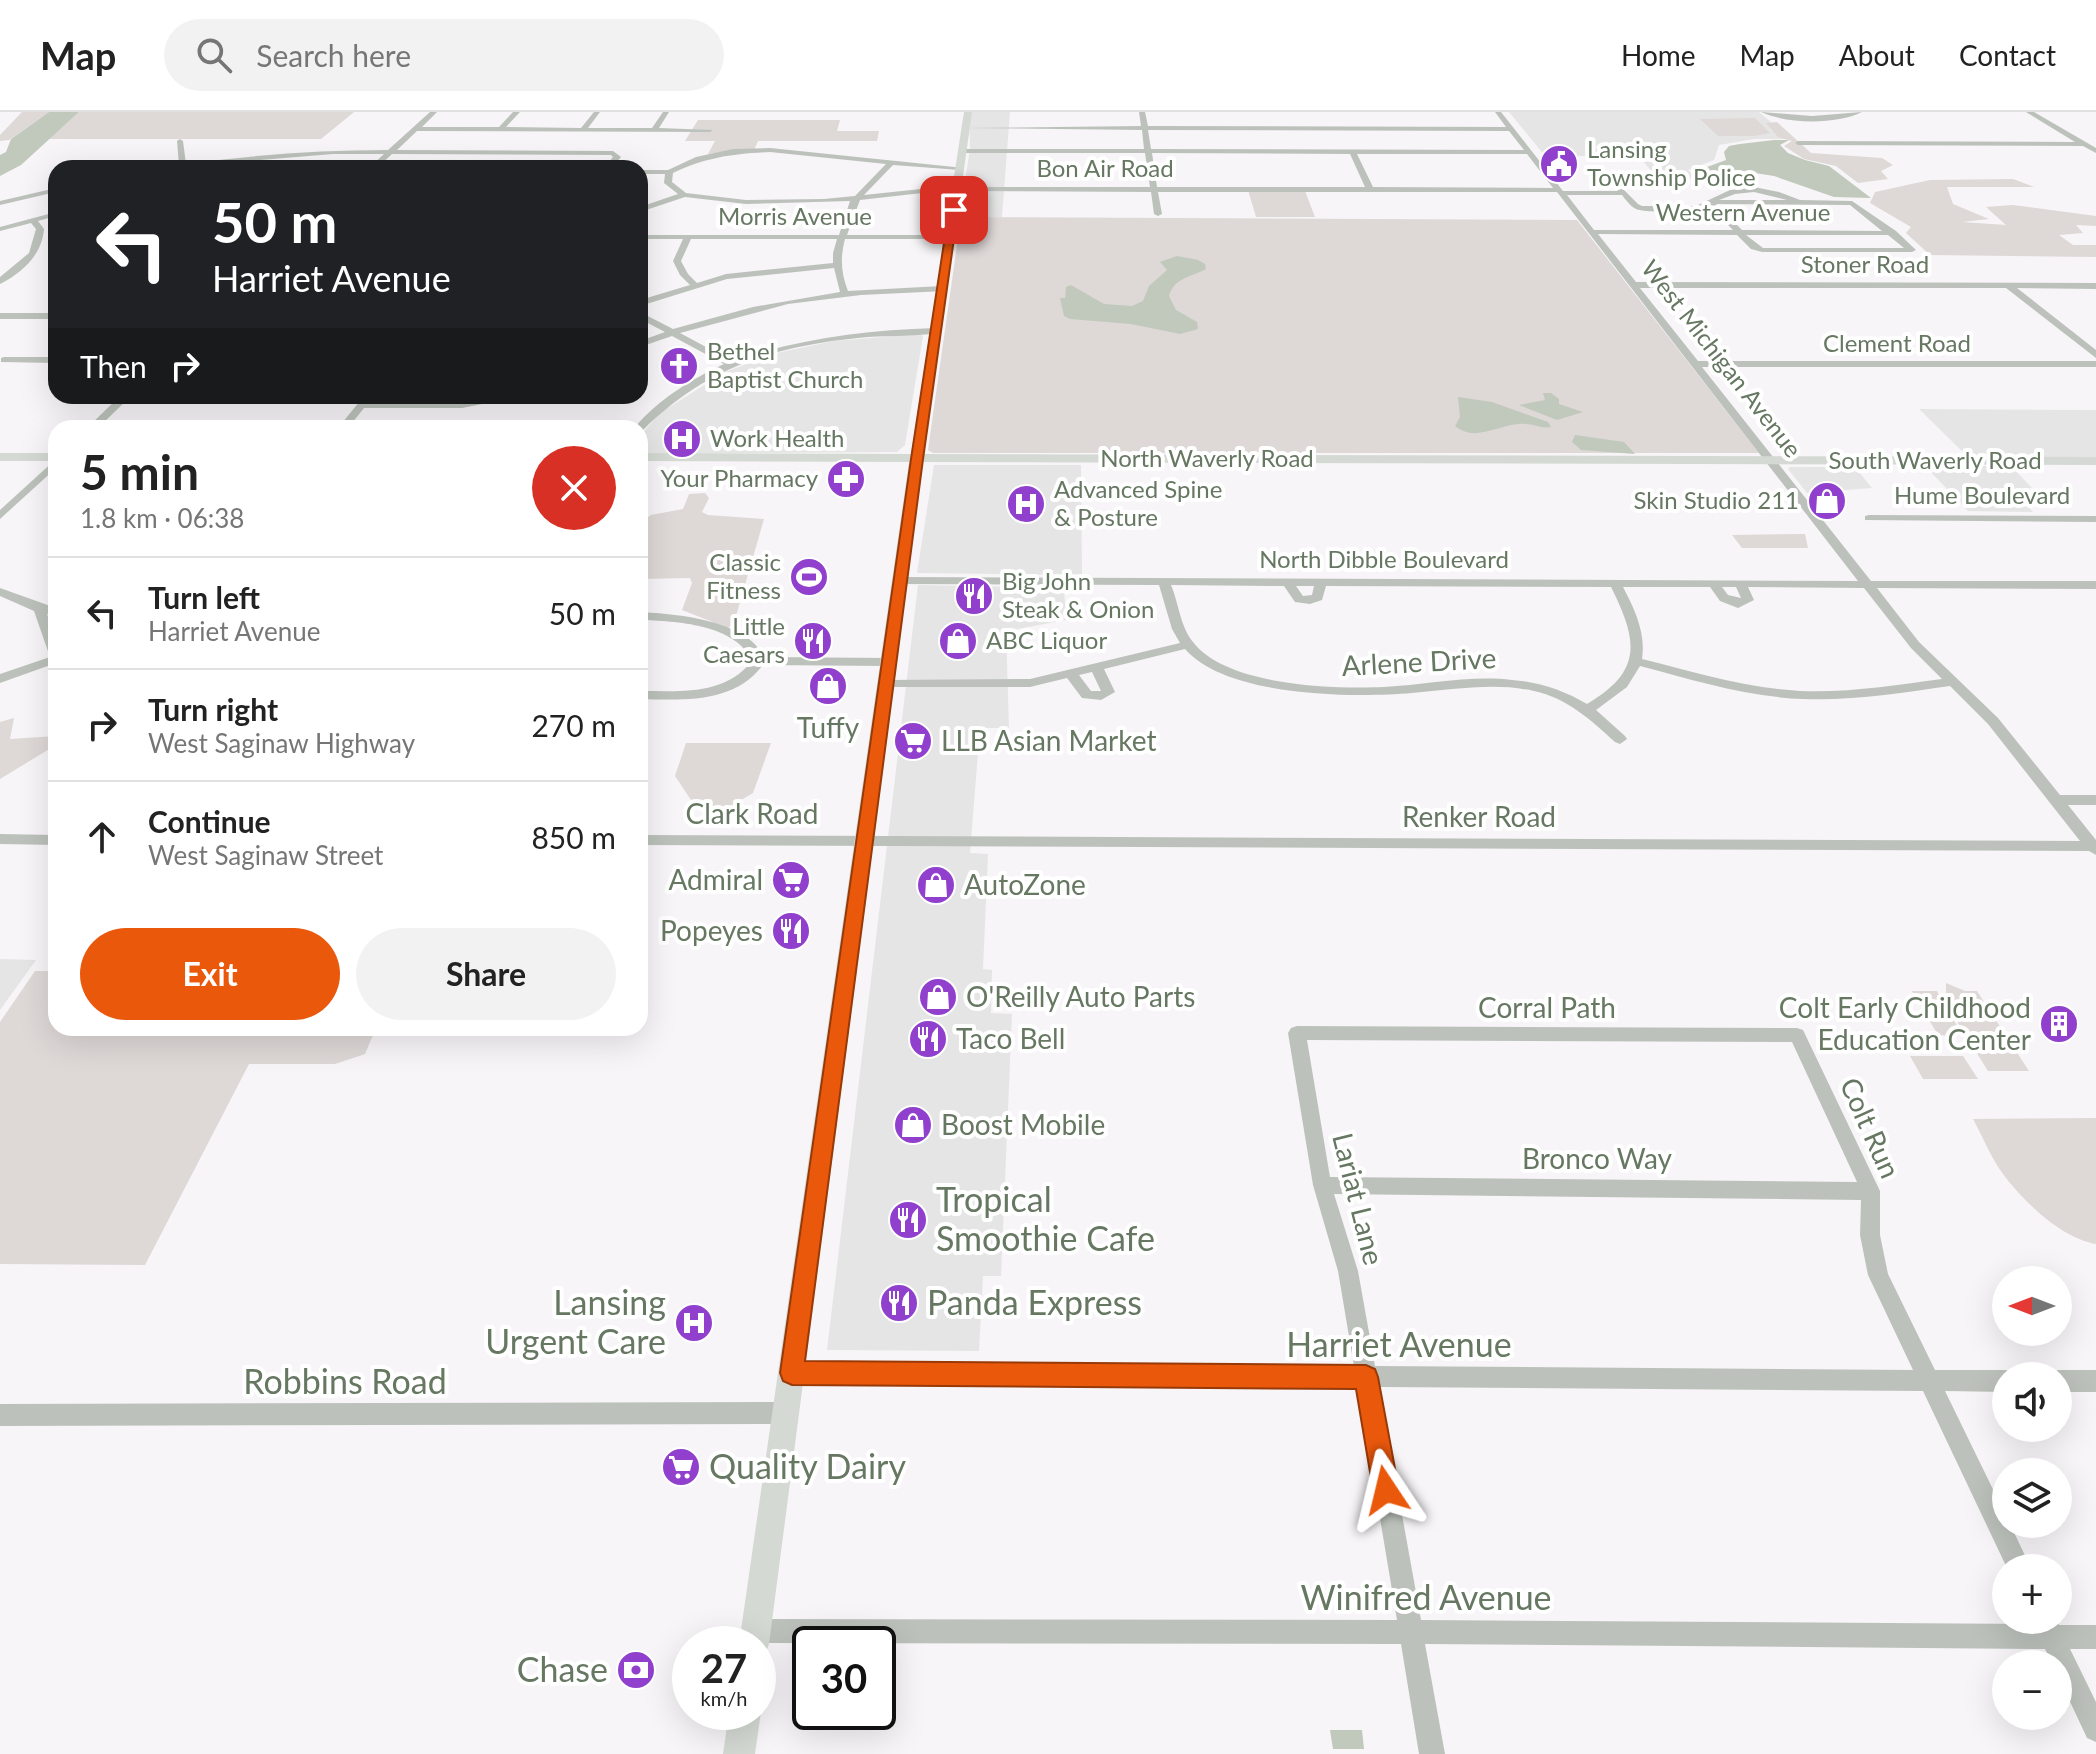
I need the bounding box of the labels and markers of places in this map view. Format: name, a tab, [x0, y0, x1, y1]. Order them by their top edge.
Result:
place label: Lansing Township Police	[1587, 134, 1756, 191]
public building icon: Lansing Township Police	[1538, 143, 1580, 185]
pin	[920, 176, 988, 244]
place label: Bethel Baptist Church	[707, 336, 863, 393]
church icon: Bethel Baptist Church	[658, 345, 700, 387]
hospital icon: Work Health	[661, 418, 703, 460]
place label: Work Health	[710, 423, 844, 452]
pharmacy icon: Your Pharmacy	[825, 458, 867, 500]
place label: Your Pharmacy	[660, 463, 819, 492]
place label: Advanced Spine & Posture	[1054, 474, 1222, 531]
shop icon: Skin Studio 211	[1806, 480, 1848, 522]
hospital icon: Advanced Spine & Posture	[1005, 483, 1047, 525]
place label: Skin Studio 211	[1634, 485, 1799, 514]
place label: Classic Fitness	[706, 547, 781, 604]
sports icon: Classic Fitness	[788, 556, 830, 598]
place label: Big John Steak & Onion	[1002, 566, 1154, 623]
restaurant icon: Big John Steak & Onion	[953, 575, 995, 617]
place label: Little Caesars	[703, 611, 785, 668]
restaurant icon: Little Caesars	[792, 620, 834, 662]
shop icon: ABC Liquor	[937, 620, 979, 662]
place label: ABC Liquor	[986, 625, 1107, 654]
shop icon: Tuffy	[807, 665, 849, 707]
place label: Tuffy	[797, 710, 860, 744]
supermarket icon: LLB Asian Market	[892, 720, 934, 762]
place label: LLB Asian Market	[941, 723, 1156, 757]
supermarket icon: Admiral	[770, 859, 812, 901]
place label: Admiral	[668, 862, 763, 896]
shop icon: AutoZone	[915, 864, 957, 906]
place label: AutoZone	[964, 867, 1086, 901]
restaurant icon: Popeyes	[770, 910, 812, 952]
place label: Popeyes	[660, 913, 763, 947]
shop icon: O'Reilly Auto Parts	[917, 976, 959, 1018]
place label: O'Reilly Auto Parts	[966, 979, 1195, 1013]
place label: Colt Early Childhood Education Center	[1779, 990, 2031, 1056]
building icon: Colt Early Childhood Education Center	[2038, 1003, 2080, 1045]
restaurant icon: Taco Bell	[907, 1018, 949, 1060]
place label: Taco Bell	[956, 1021, 1065, 1055]
shop icon: Boost Mobile	[892, 1104, 934, 1146]
place label: Boost Mobile	[941, 1107, 1105, 1141]
place label: Tropical Smoothie Cafe	[936, 1178, 1155, 1258]
restaurant icon: Tropical Smoothie Cafe	[887, 1199, 929, 1241]
place label: Lansing Urgent Care	[485, 1281, 666, 1361]
place label: Panda Express	[927, 1281, 1142, 1322]
restaurant icon: Panda Express	[878, 1282, 920, 1324]
hospital icon: Lansing Urgent Care	[673, 1302, 715, 1344]
place label: Quality Dairy	[709, 1445, 906, 1486]
supermarket icon: Quality Dairy	[660, 1446, 702, 1488]
place label: Chase	[517, 1648, 608, 1689]
bank icon: Chase	[615, 1649, 657, 1691]

